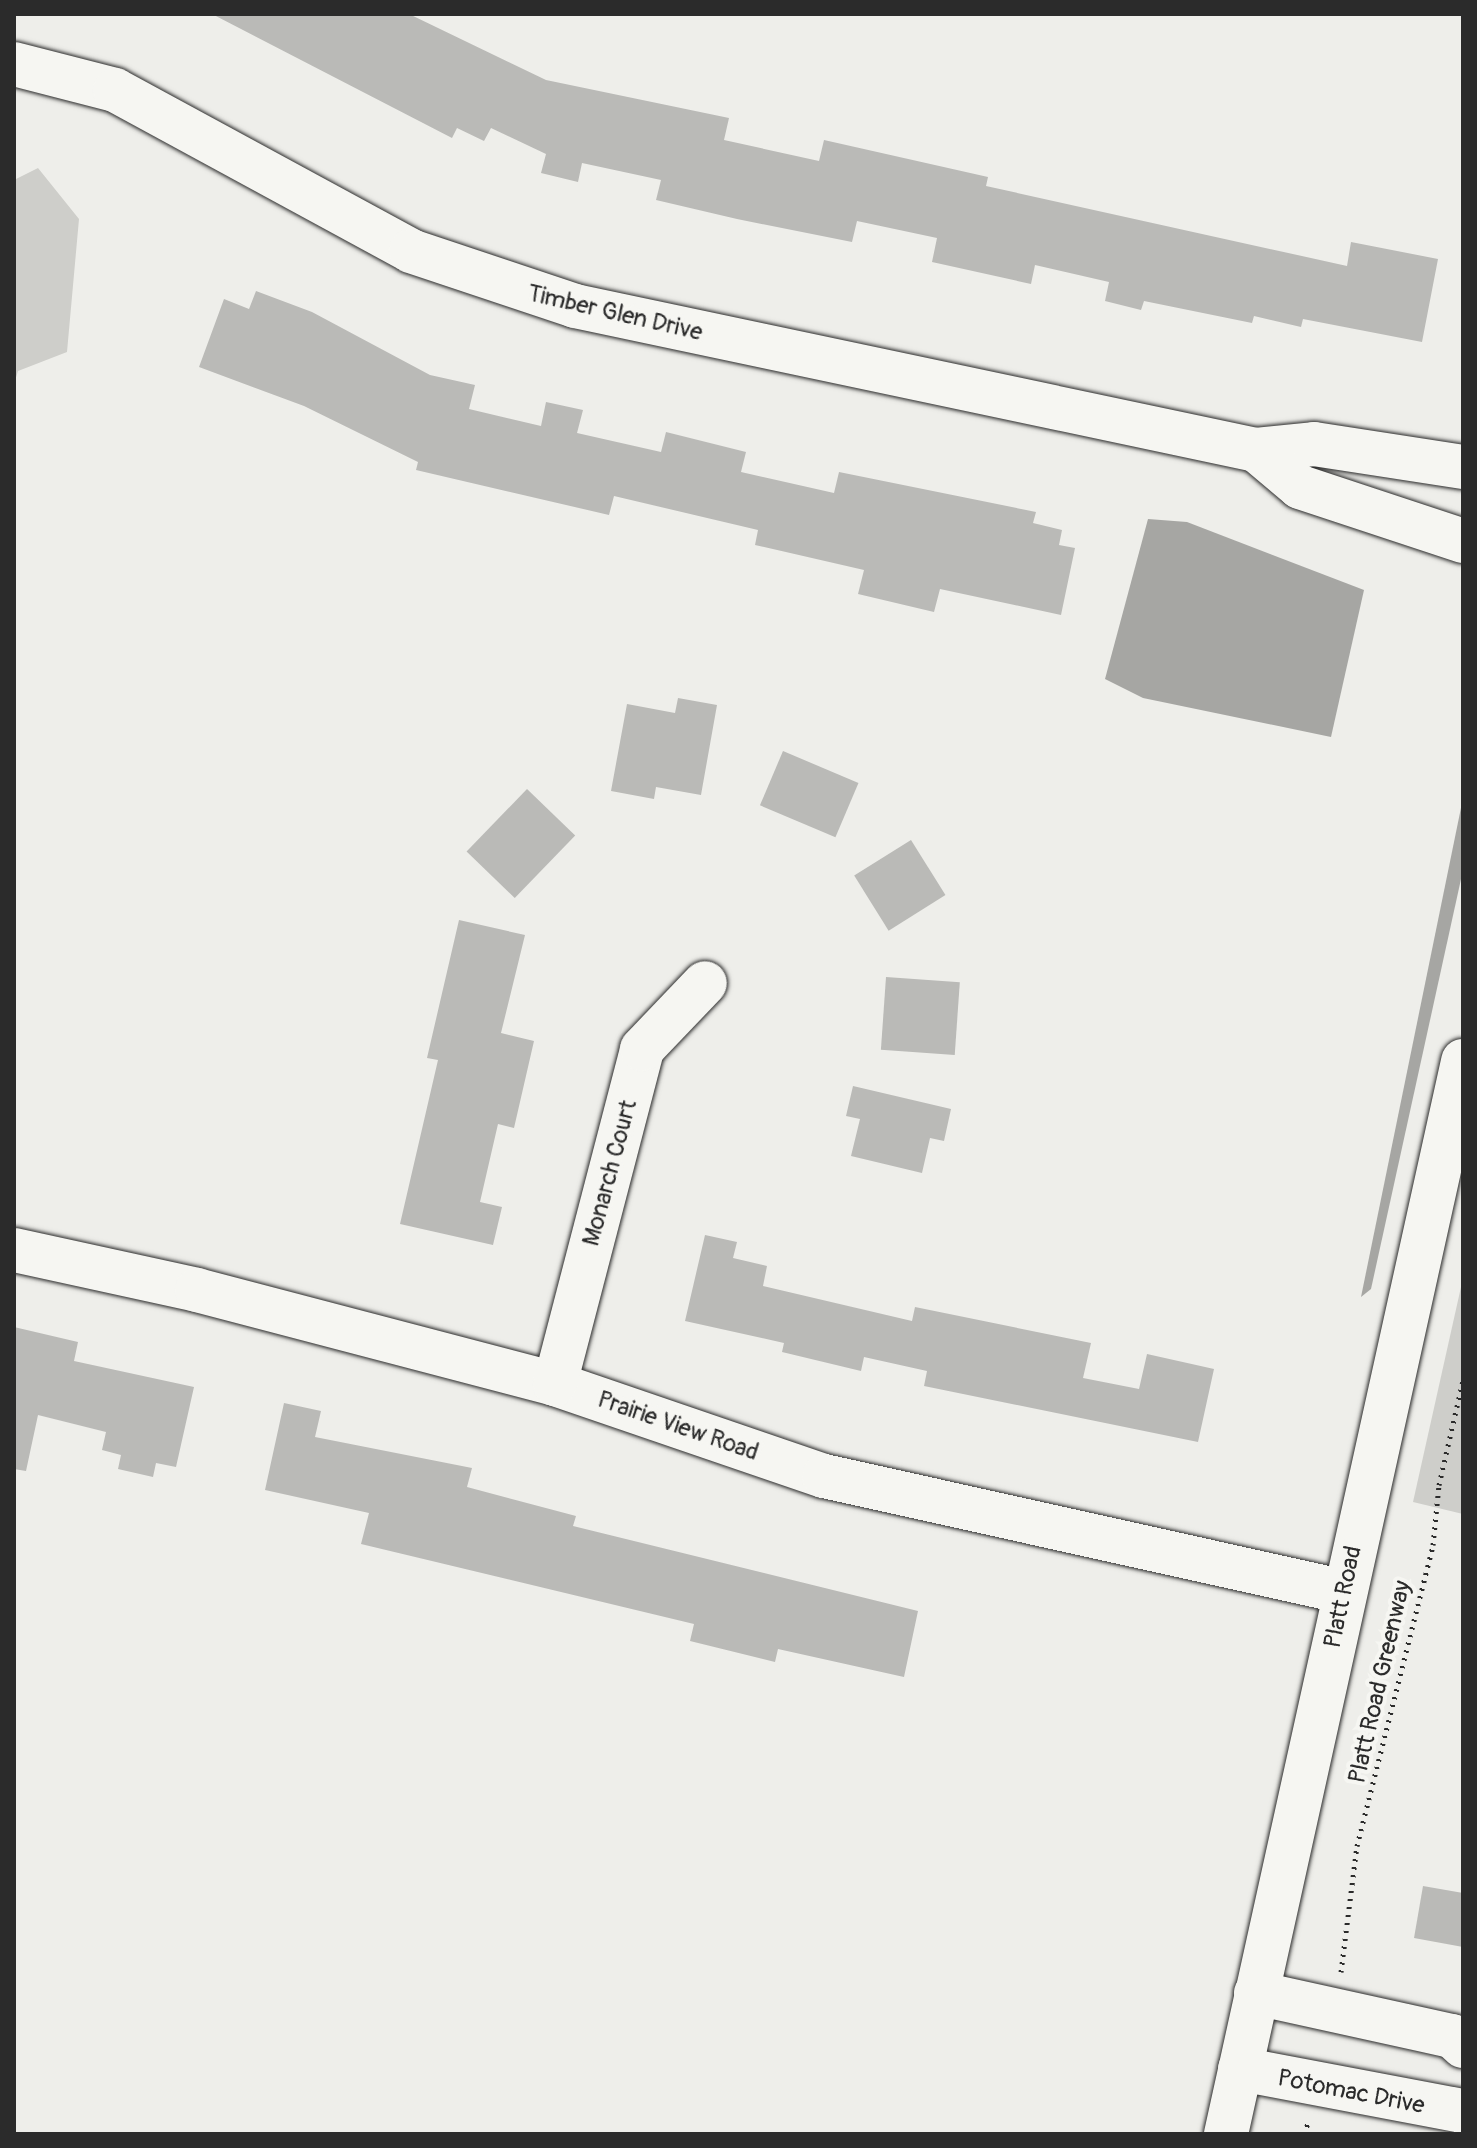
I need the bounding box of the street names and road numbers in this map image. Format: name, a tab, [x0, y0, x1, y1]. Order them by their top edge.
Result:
street label: Timber Glen Drive	[525, 279, 705, 347]
street label: Monarch Court	[577, 1097, 643, 1249]
street label: Prairie View Road	[594, 1385, 762, 1467]
street label: Platt Road	[1318, 1543, 1368, 1651]
street label: Platt Road Greenway	[1343, 1578, 1417, 1786]
street label: Potomac Drive	[1275, 2064, 1427, 2120]

